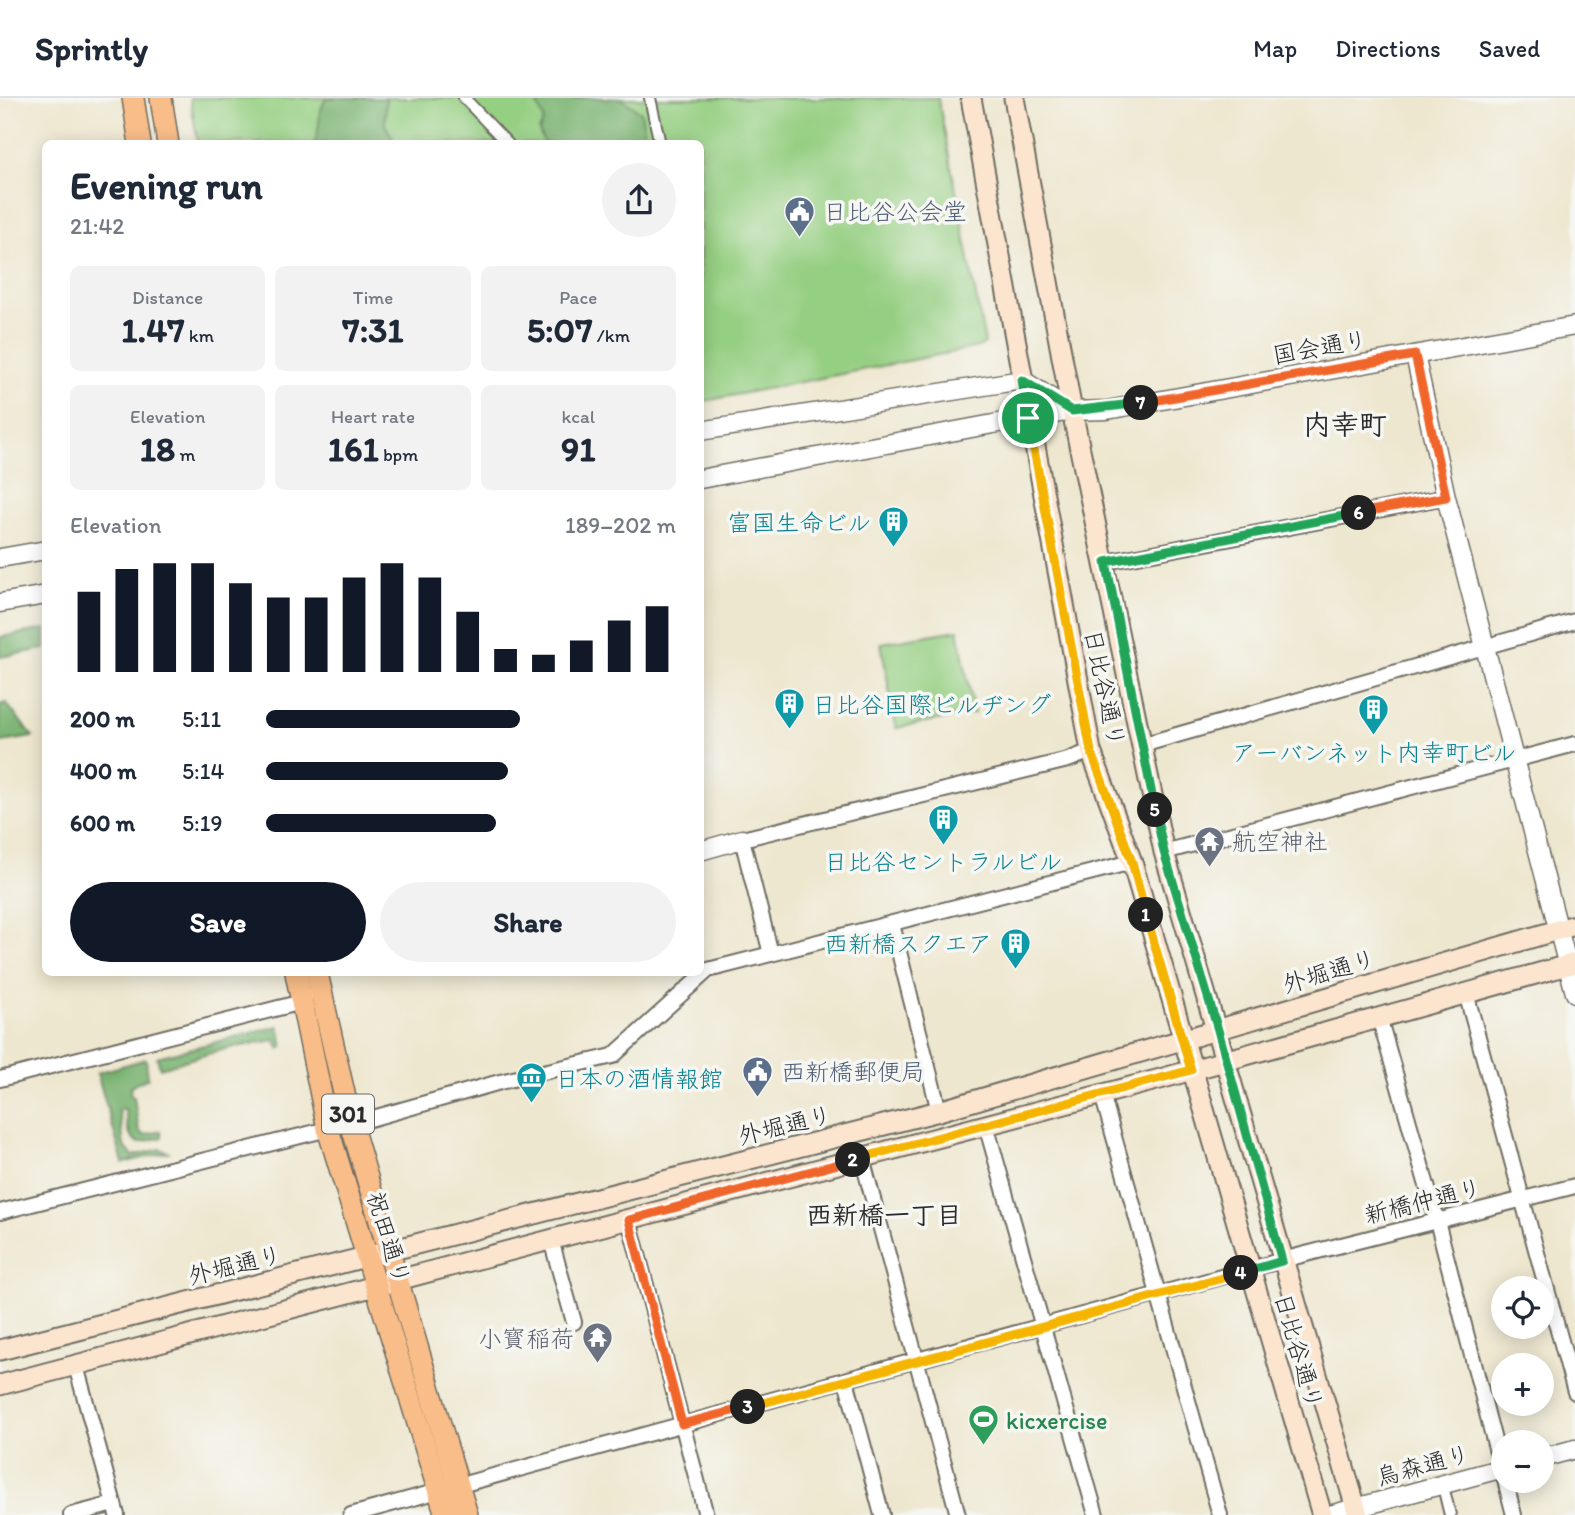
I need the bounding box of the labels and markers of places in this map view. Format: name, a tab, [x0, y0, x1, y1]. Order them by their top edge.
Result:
public building icon: 日比谷公会堂	[783, 194, 817, 238]
place label: 日比谷公会堂	[823, 197, 967, 226]
pin: 7	[1124, 386, 1158, 420]
pin	[998, 388, 1058, 448]
pin: 6	[1342, 496, 1376, 530]
building icon: 富国生命ビル	[877, 505, 911, 549]
place label: 富国生命ビル	[727, 508, 871, 537]
building icon: 日比谷国際ビルヂング	[772, 687, 806, 731]
place label: 日比谷国際ビルヂング	[812, 690, 1052, 719]
building icon: アーバンネット内幸町ビル	[1357, 693, 1391, 737]
place label: アーバンネット内幸町ビル	[1232, 738, 1516, 767]
pin: 5	[1138, 792, 1172, 828]
building icon: 日比谷セントラルビル	[926, 802, 960, 846]
temple icon: 航空神社	[1192, 824, 1226, 868]
place label: 航空神社	[1232, 827, 1328, 856]
place label: 日比谷セントラルビル	[824, 847, 1062, 876]
pin: 1	[1128, 898, 1164, 932]
building icon: 西新橋スクエア	[998, 926, 1032, 970]
place label: 西新橋スクエア	[824, 929, 992, 958]
public building icon: 西新橋郵便局	[741, 1054, 775, 1098]
place label: 西新橋郵便局	[781, 1057, 925, 1086]
museum icon: 日本の酒情報館	[515, 1061, 549, 1105]
place label: 日本の酒情報館	[555, 1064, 723, 1093]
pin: 2	[836, 1142, 870, 1178]
pin: 4	[1224, 1256, 1258, 1290]
temple icon: 小寳稲荷	[580, 1321, 614, 1365]
place label: 小寳稲荷	[478, 1324, 574, 1353]
pin: 3	[730, 1390, 766, 1424]
sports icon: kicxercise	[966, 1403, 1000, 1447]
place label: kicxercise	[1006, 1406, 1108, 1435]

